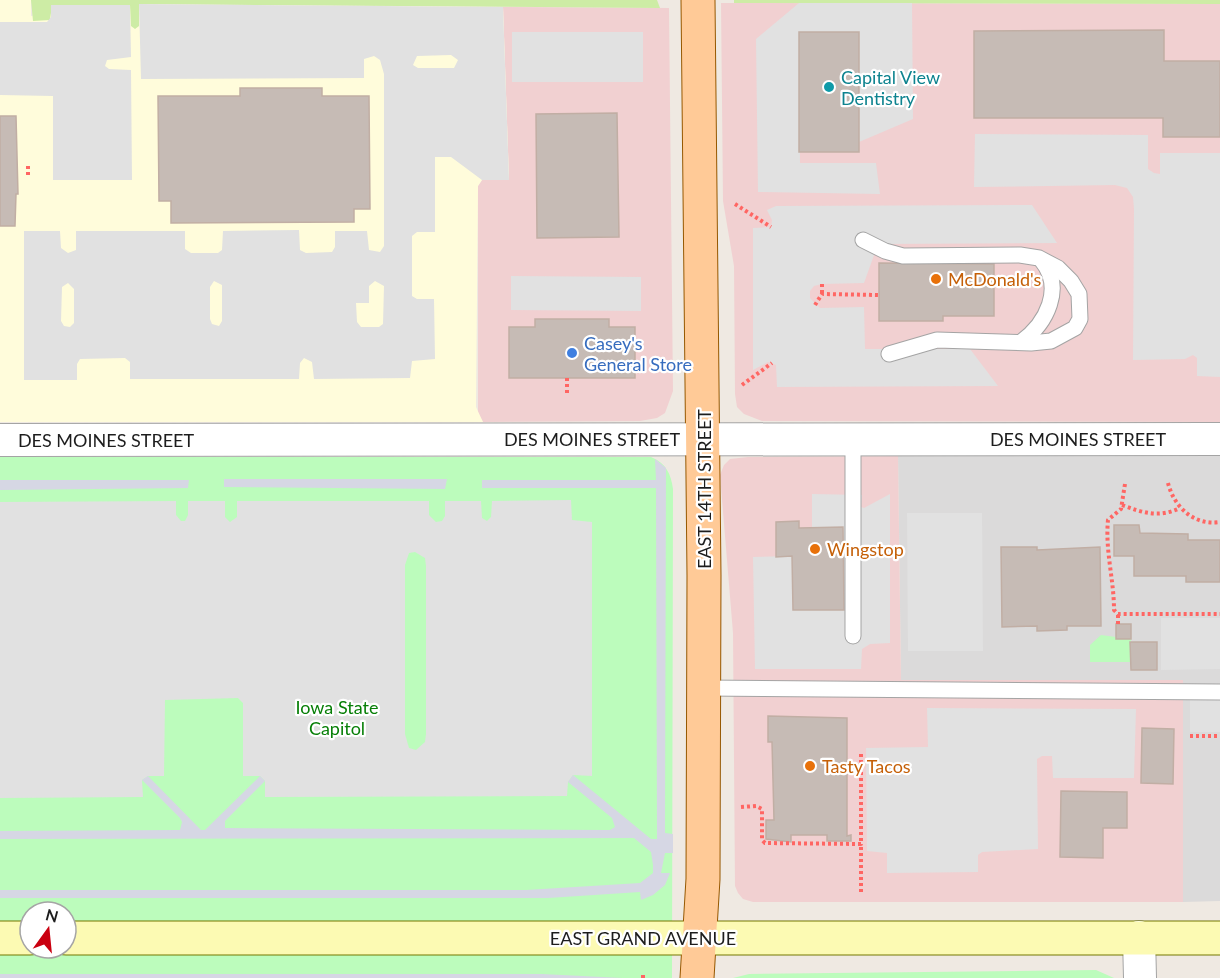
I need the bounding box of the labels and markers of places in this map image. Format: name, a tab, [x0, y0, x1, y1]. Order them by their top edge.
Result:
place label: Capital View Dentistry	[841, 66, 940, 109]
marker: Capital View Dentistry	[822, 80, 836, 94]
place label: McDonald's	[948, 268, 1042, 290]
marker: McDonald's	[929, 272, 943, 286]
place label: Casey's General Store	[584, 332, 692, 375]
marker: Casey's General Store	[565, 346, 579, 360]
place label: Wingstop	[827, 538, 904, 560]
marker: Wingstop	[808, 542, 822, 556]
place label: Tasty Tacos	[822, 755, 911, 777]
marker: Tasty Tacos	[803, 759, 817, 773]

